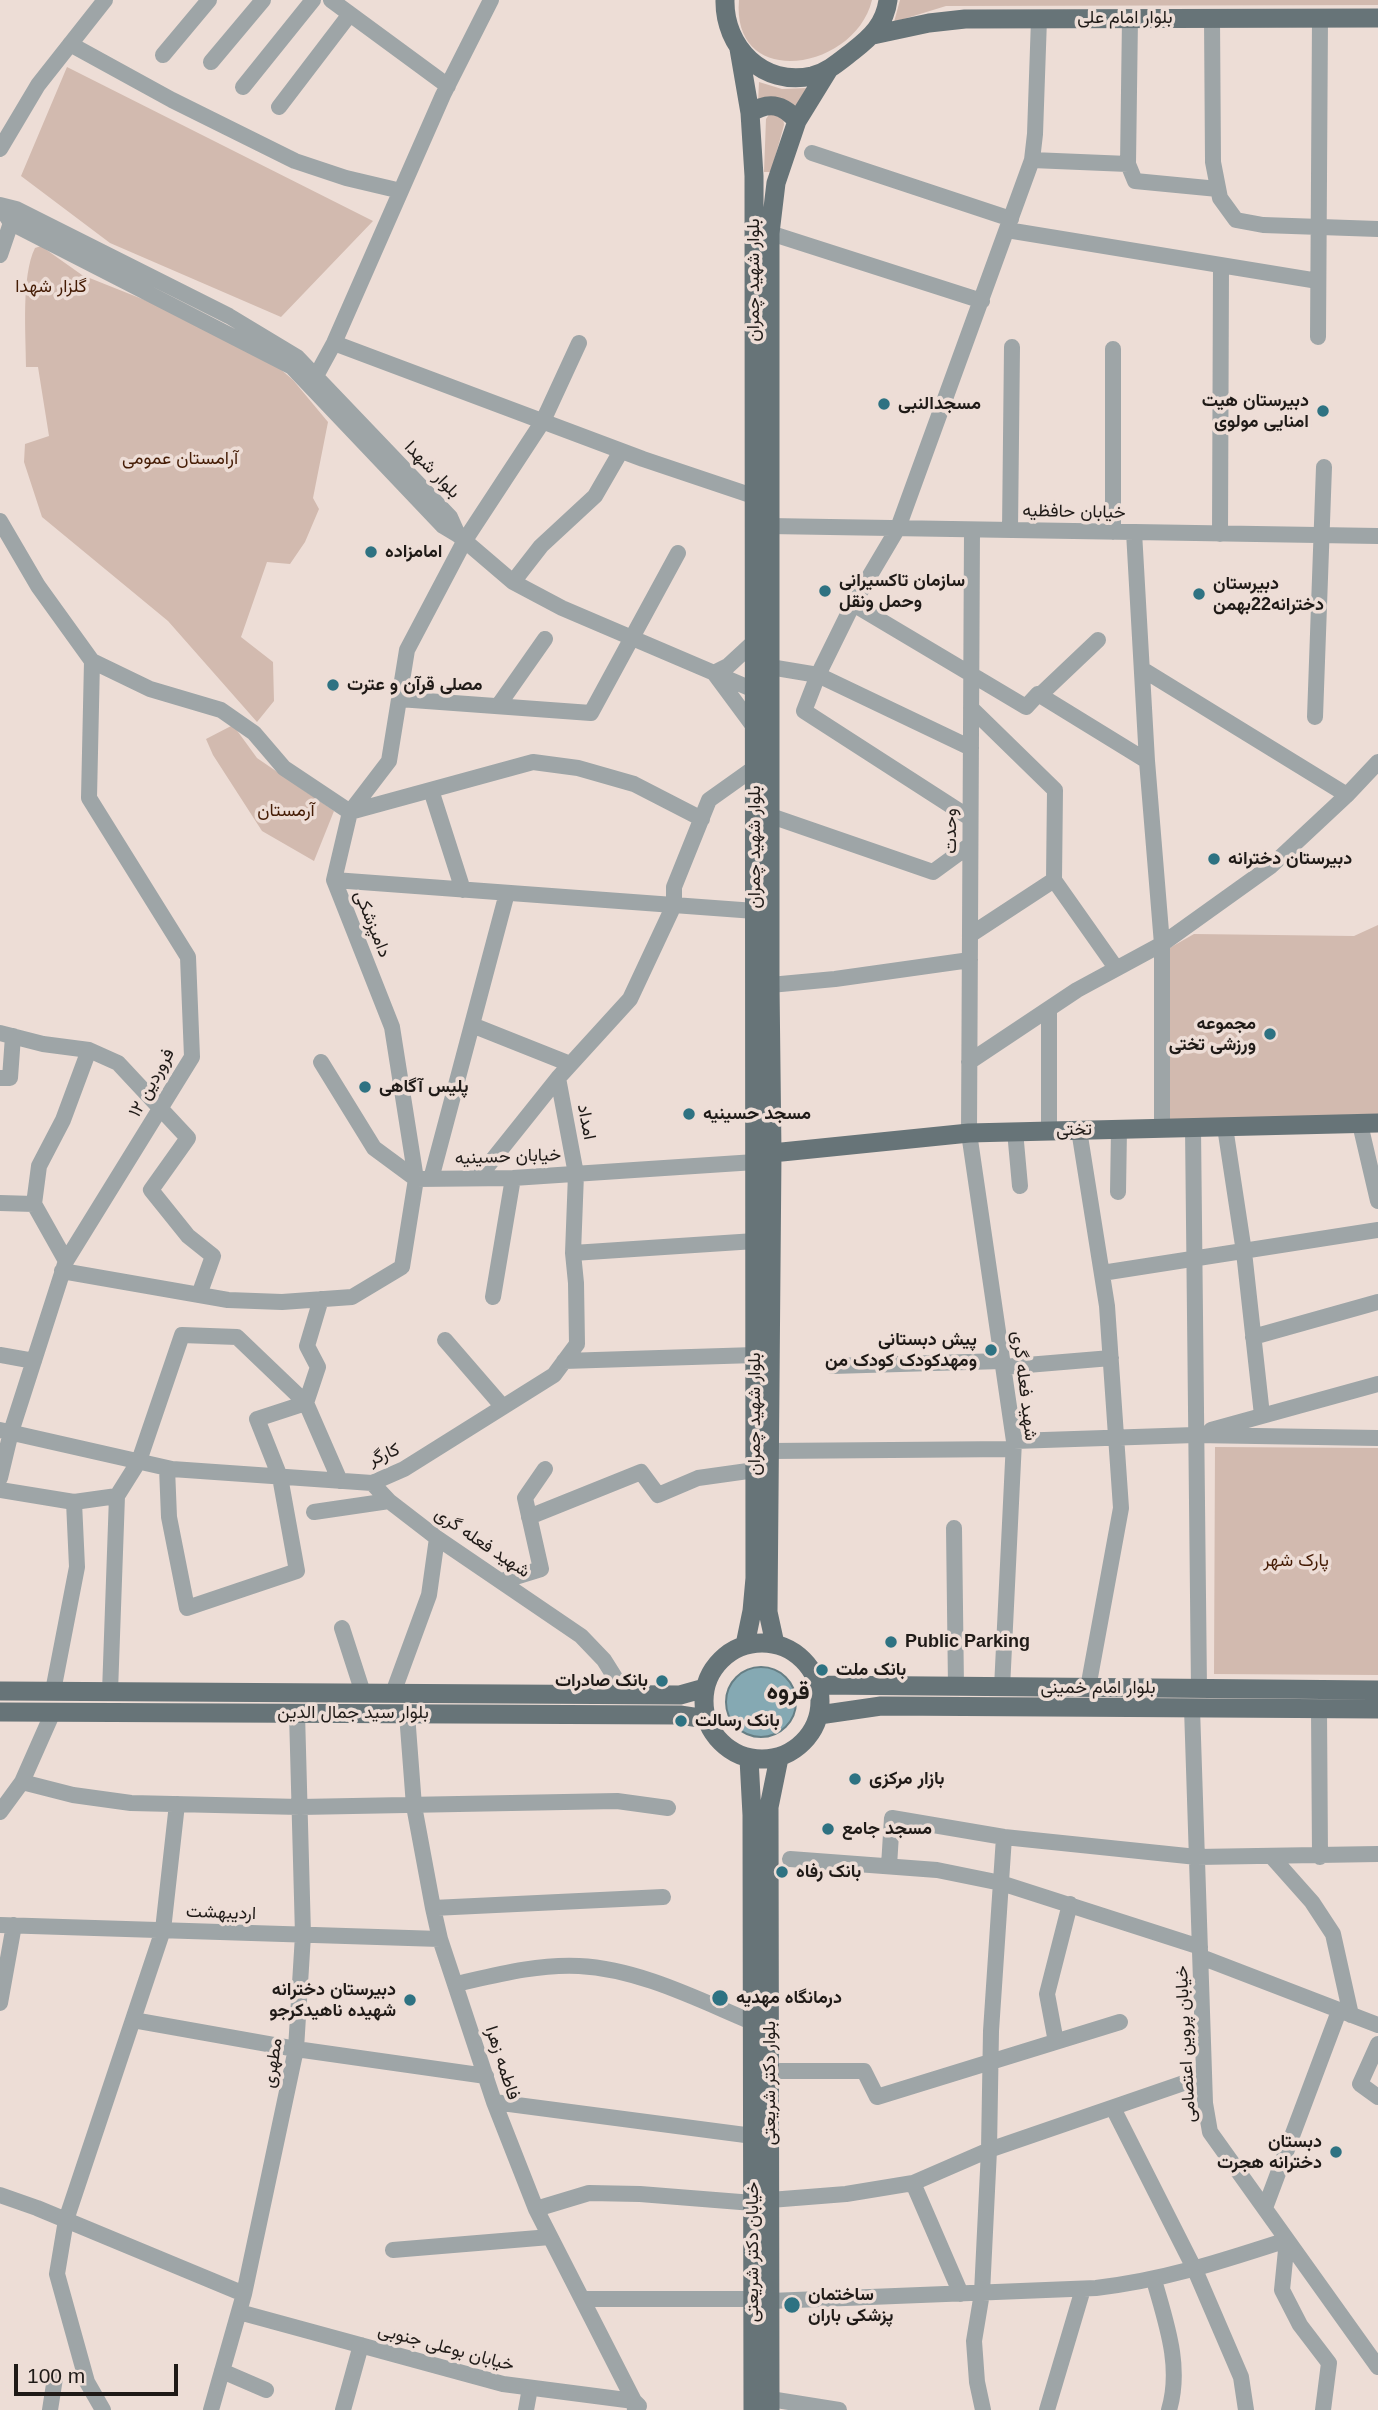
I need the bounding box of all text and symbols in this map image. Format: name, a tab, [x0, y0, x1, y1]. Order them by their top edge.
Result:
street label: بلوار امام علی	[1077, 7, 1173, 29]
street label: بلوار شهید چمران	[743, 218, 765, 342]
park label: گلزار شهدا	[15, 276, 87, 298]
place label: دبیرستان هیت امنایی مولوی	[1202, 390, 1309, 432]
place label: مسجدالنبی	[898, 393, 981, 415]
marker: مسجدالنبی	[876, 396, 892, 412]
marker: دبیرستان هیت امنایی مولوی	[1315, 403, 1331, 419]
street label: بلوار شهدا	[399, 437, 465, 503]
park label: آرامستان عمومی	[122, 448, 238, 470]
street label: خیابان حافظیه	[1022, 500, 1126, 524]
place label: امامزاده	[385, 541, 442, 563]
marker: امامزاده	[363, 544, 379, 560]
place label: سازمان تاکسیرانی وحمل ونقل	[839, 570, 965, 612]
place label: دبیرستان دخترانه22بهمن	[1213, 573, 1324, 616]
marker: سازمان تاکسیرانی وحمل ونقل	[817, 583, 833, 599]
marker: دبیرستان دخترانه22بهمن	[1191, 586, 1207, 602]
place label: مصلی قرآن و عترت	[347, 674, 483, 696]
marker: مصلی قرآن و عترت	[325, 677, 341, 693]
street label: بلوار شهید چمران	[744, 785, 766, 909]
park label: آرمستان	[257, 800, 315, 822]
street label: وحدت	[940, 808, 962, 854]
place label: دبیرستان دخترانه	[1228, 848, 1352, 870]
marker: دبیرستان دخترانه	[1206, 851, 1222, 867]
street label: دامپزشکی	[349, 887, 395, 961]
place label: مجموعه ورزشی تختی	[1169, 1013, 1256, 1056]
marker: مجموعه ورزشی تختی	[1262, 1026, 1278, 1042]
street label: ۱۲ فروردین	[124, 1045, 180, 1121]
place label: پلیس آگاهی	[379, 1076, 468, 1098]
marker: پلیس آگاهی	[357, 1079, 373, 1095]
street label: امداد	[572, 1102, 600, 1142]
place label: مسجد حسینیه	[703, 1103, 811, 1125]
marker: مسجد حسینیه	[681, 1106, 697, 1122]
street label: تختی	[1056, 1119, 1092, 1141]
street label: خیابان حسینیه	[455, 1144, 561, 1170]
place label: پیش دبستانی ومهدکودک کودک من	[825, 1329, 977, 1372]
street label: شهید فعله گری	[1007, 1330, 1041, 1442]
marker: پیش دبستانی ومهدکودک کودک من	[983, 1342, 999, 1358]
street label: بلوار شهید چمران	[744, 1352, 766, 1476]
street label: کارگر	[365, 1439, 403, 1471]
street label: شهید فعله گری	[430, 1503, 534, 1583]
park label: پارک شهر	[1263, 1550, 1329, 1572]
place label: Public Parking	[905, 1631, 1030, 1653]
marker: Public Parking	[883, 1634, 899, 1650]
place label: بانک ملت	[836, 1659, 906, 1681]
marker: بانک ملت	[814, 1662, 830, 1678]
place label: بانک صادرات	[555, 1670, 648, 1692]
marker: بانک صادرات	[654, 1673, 670, 1689]
street label: بلوار امام خمینی	[1040, 1677, 1156, 1699]
district label: قروه	[766, 1678, 810, 1706]
street label: بلوار سید جمال الدین	[277, 1702, 429, 1724]
place label: بانک رسالت	[695, 1710, 780, 1732]
marker: بانک رسالت	[673, 1713, 689, 1729]
place label: بازار مرکزی	[869, 1768, 944, 1790]
marker: بازار مرکزی	[847, 1771, 863, 1787]
place label: مسجد جامع	[842, 1818, 932, 1840]
marker: مسجد جامع	[820, 1821, 836, 1837]
place label: بانک رفاه	[796, 1861, 861, 1883]
marker: بانک رفاه	[774, 1864, 790, 1880]
street label: اردیبهشت	[186, 1901, 256, 1925]
street label: خیابان پروین اعتصامی	[1171, 1965, 1201, 2123]
place label: دبیرستان دخترانه شهیده ناهیدکرجو	[269, 1979, 396, 2022]
place label: درمانگاه مهدیه	[736, 1987, 842, 2009]
marker: درمانگاه مهدیه	[710, 1988, 730, 2008]
marker: دبیرستان دخترانه شهیده ناهیدکرجو	[402, 1992, 418, 2008]
street label: بلوار دکتر شریعتی	[759, 2021, 781, 2145]
street label: فاطمه زهرا	[480, 2023, 524, 2103]
street label: مطهری	[258, 2036, 288, 2090]
place label: دبستان دخترانه هجرت	[1217, 2131, 1322, 2174]
marker: دبستان دخترانه هجرت	[1328, 2144, 1344, 2160]
street label: خیابان دکتر شریعتی	[742, 2182, 764, 2322]
place label: ساختمان پزشکی باران	[808, 2284, 893, 2326]
marker: ساختمان پزشکی باران	[782, 2295, 802, 2315]
street label: خیابان بوعلی جنوبی	[375, 2319, 517, 2377]
scale bar	[18, 2350, 182, 2394]
text: 100 m	[27, 2364, 85, 2387]

